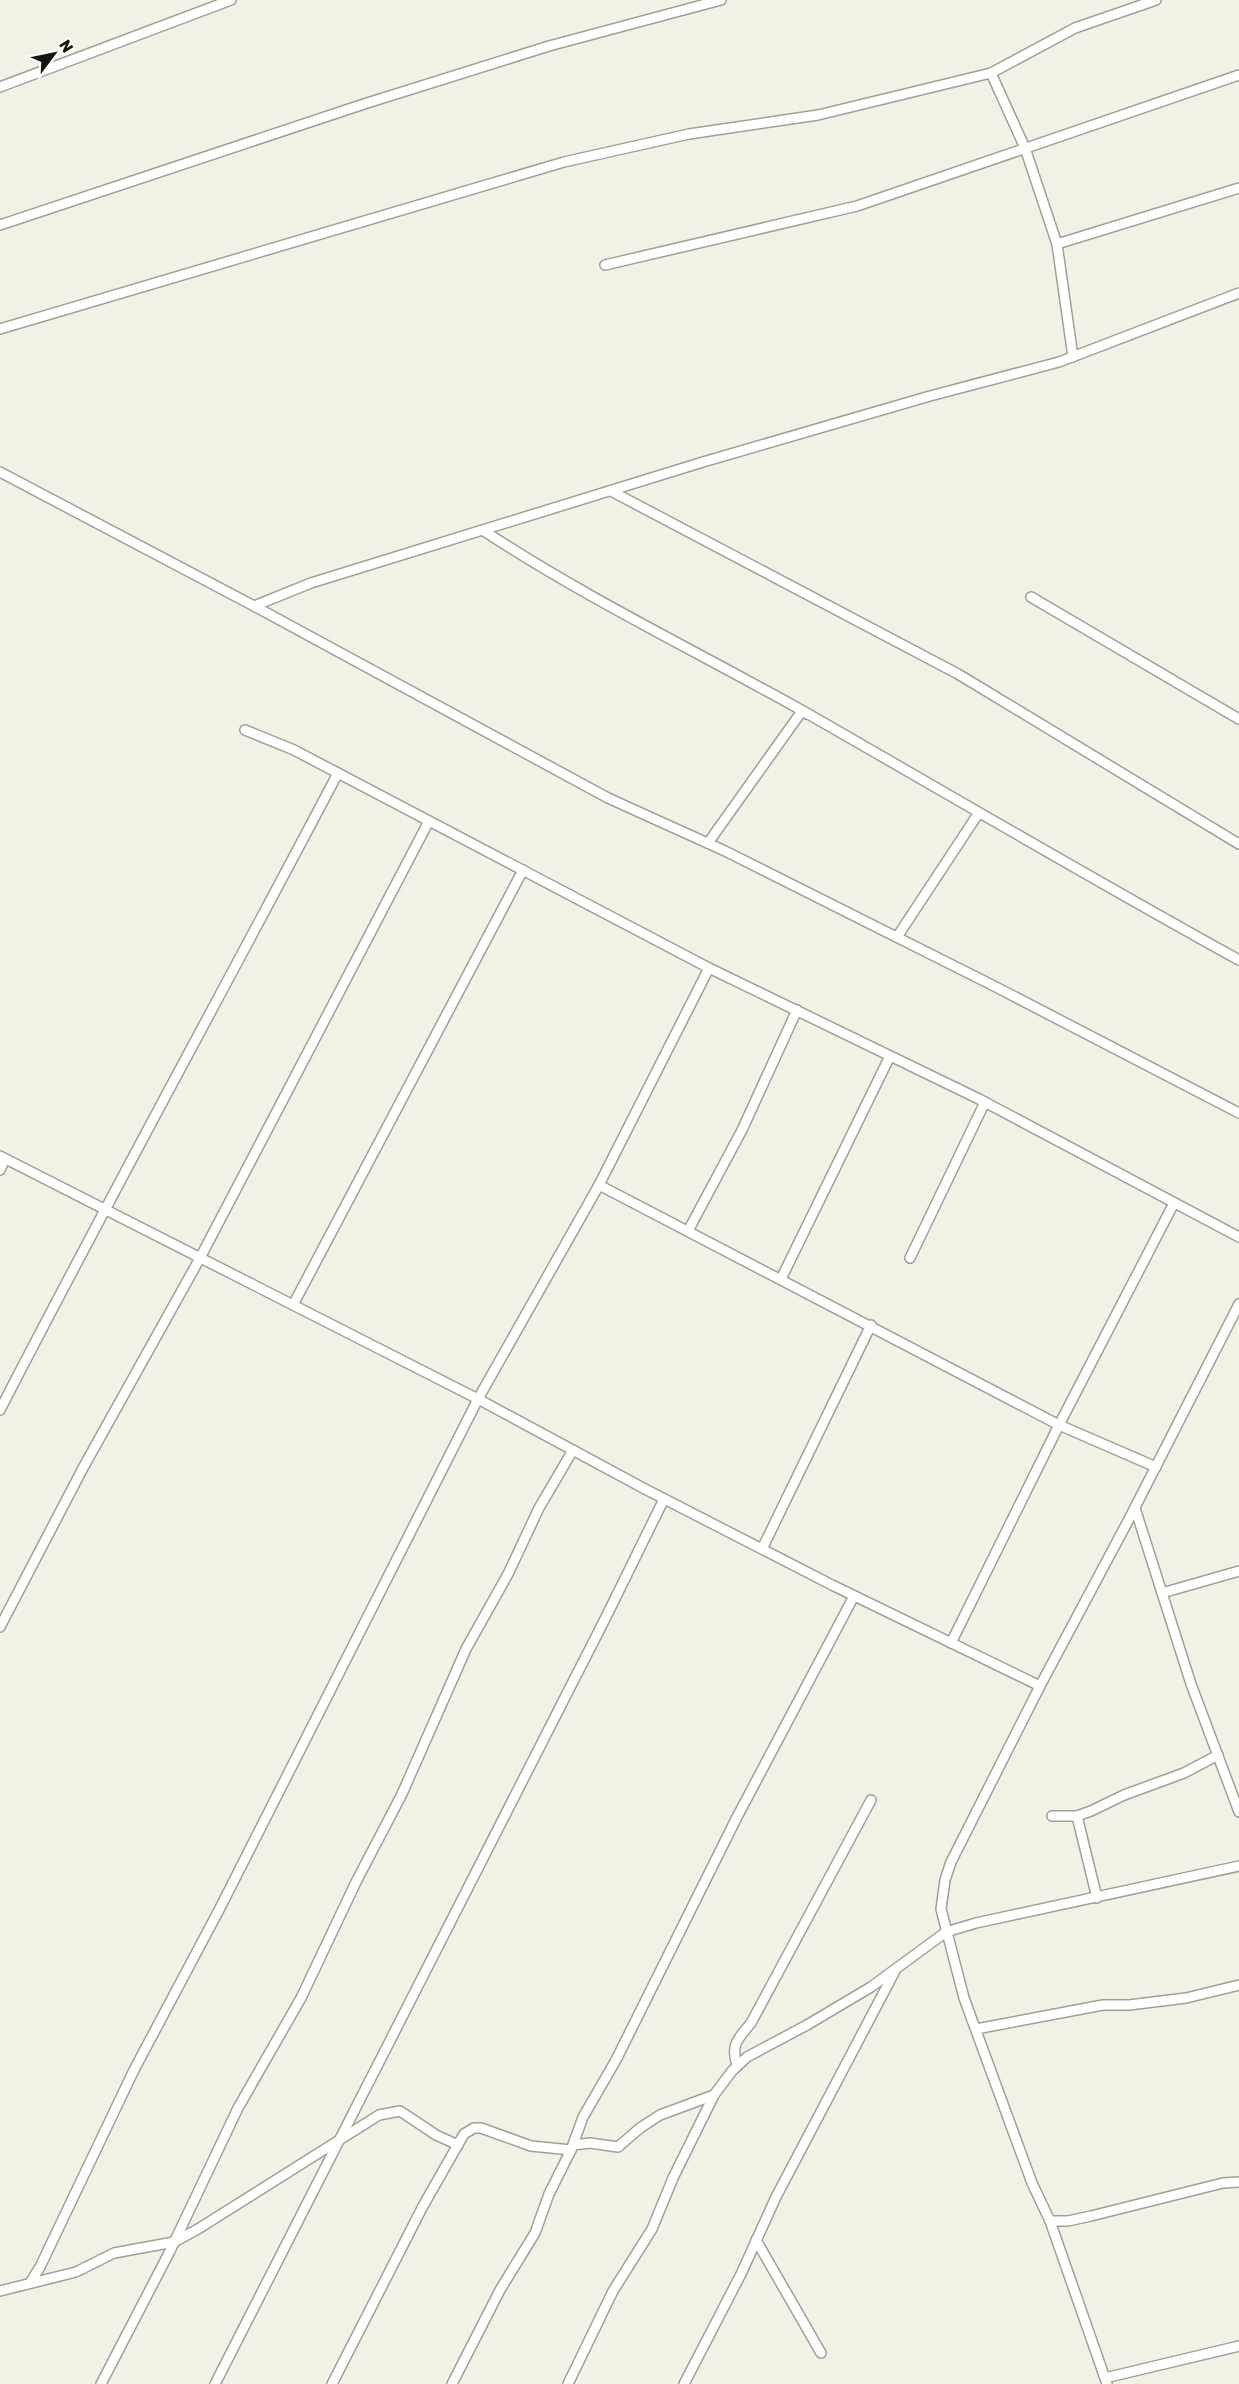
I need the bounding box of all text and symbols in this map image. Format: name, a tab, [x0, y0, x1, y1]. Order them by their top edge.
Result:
north arrow	[24, 24, 84, 84]
text: N	[55, 36, 77, 56]

